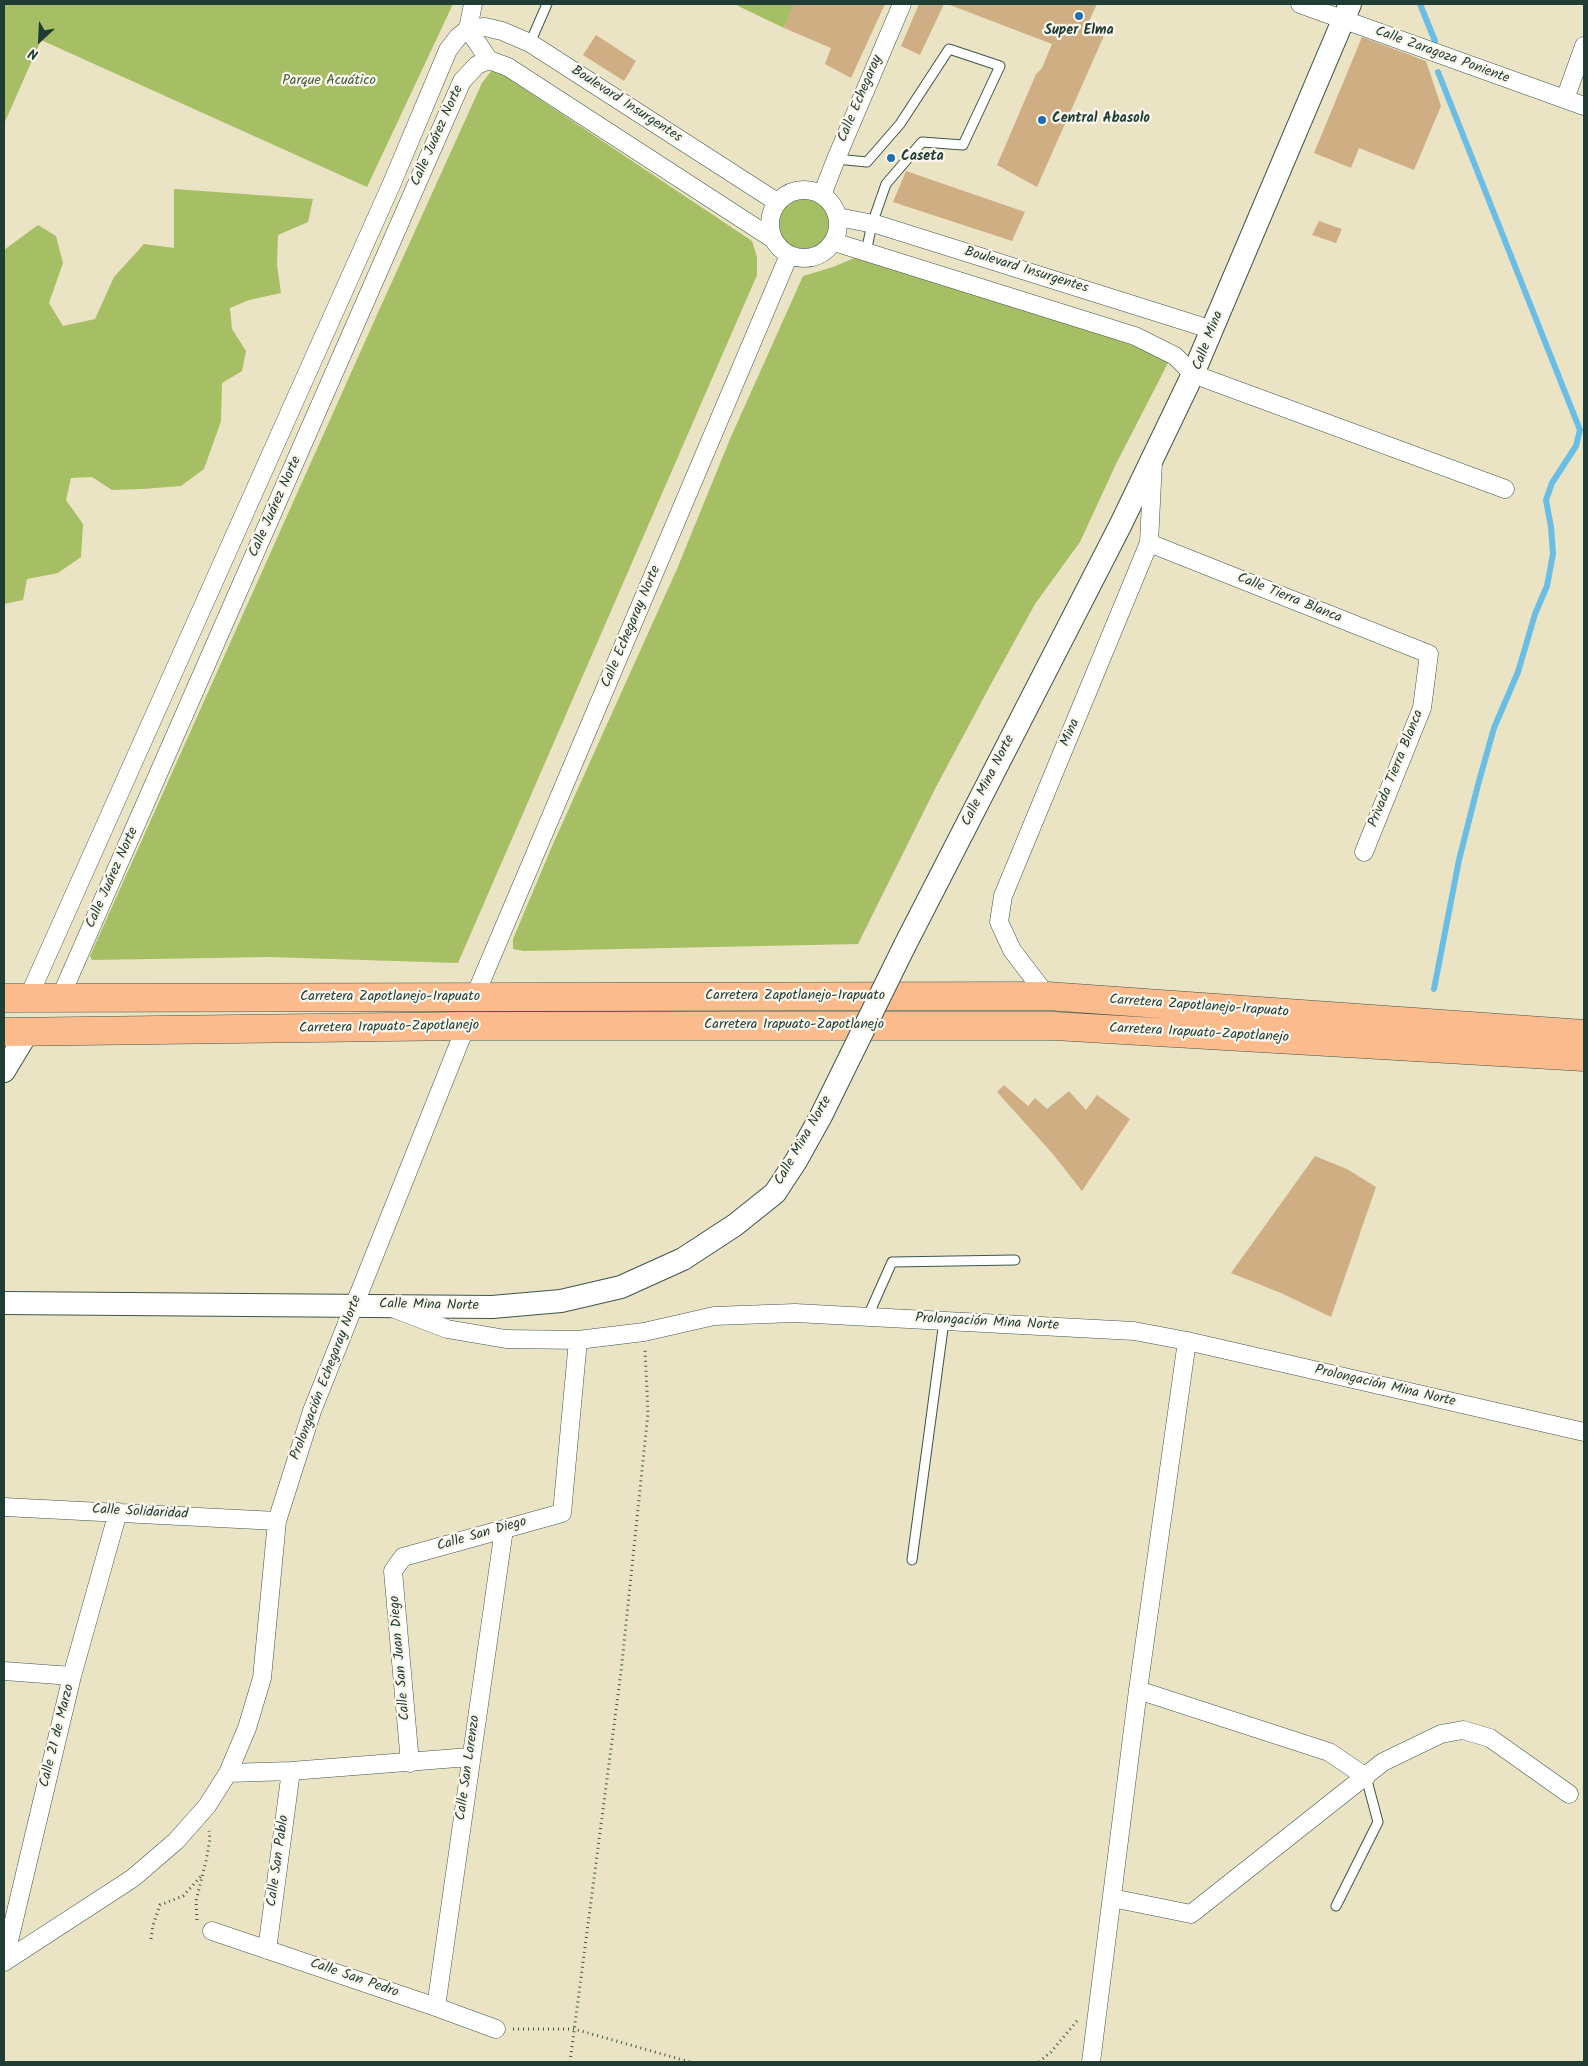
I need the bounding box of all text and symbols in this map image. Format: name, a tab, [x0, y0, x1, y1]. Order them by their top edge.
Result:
marker: Super Elma	[1073, 10, 1085, 22]
north arrow	[15, 15, 65, 65]
place label: Super Elma	[1044, 24, 1114, 40]
street label: Calle Zaragoza Poniente	[1373, 24, 1511, 88]
text: N	[25, 42, 42, 65]
street label: Calle Echegaray	[835, 53, 887, 145]
street label: Boulevard Insurgentes	[567, 63, 685, 147]
park label: Parque Acuático	[282, 74, 376, 90]
street label: Calle Juárez Norte	[408, 83, 468, 189]
place label: Central Abasolo	[1052, 112, 1150, 128]
marker: Central Abasolo	[1036, 114, 1048, 126]
place label: Caseta	[901, 150, 944, 166]
marker: Caseta	[885, 152, 897, 164]
street label: Boulevard Insurgentes	[962, 244, 1090, 298]
street label: Calle Mina	[1190, 309, 1228, 373]
street label: Calle Juárez Norte	[246, 454, 306, 560]
street label: Calle Echegaray Norte	[599, 564, 665, 690]
street label: Calle Tierra Blanca	[1234, 570, 1344, 628]
street label: Privada Tierra Blanca	[1366, 708, 1428, 830]
street label: Mina	[1058, 717, 1084, 749]
street label: Calle Mina Norte	[959, 733, 1019, 829]
street label: Calle Juárez Norte	[83, 825, 143, 931]
street label: Carretera Zapotlanejo-Irapuato	[705, 989, 885, 1005]
street label: Carretera Zapotlanejo-Irapuato	[300, 990, 480, 1006]
street label: Carretera Zapotlanejo-Irapuato	[1109, 992, 1289, 1022]
street label: Carretera Irapuato-Zapotlanejo	[299, 1018, 479, 1038]
street label: Carretera Irapuato-Zapotlanejo	[704, 1018, 884, 1034]
street label: Carretera Irapuato-Zapotlanejo	[1109, 1021, 1289, 1047]
street label: Calle Mina Norte	[772, 1094, 836, 1188]
street label: Prolongación Echegaray Norte	[288, 1293, 366, 1463]
street label: Calle Mina Norte	[379, 1297, 479, 1315]
street label: Prolongación Mina Norte	[915, 1311, 1059, 1335]
street label: Prolongación Mina Norte	[1313, 1363, 1457, 1411]
street label: Calle Solidaridad	[91, 1502, 189, 1524]
street label: Calle San Diego	[435, 1514, 529, 1556]
street label: Calle San Juan Diego	[387, 1595, 415, 1721]
street label: Calle 21 de Marzo	[37, 1683, 79, 1789]
street label: Calle San Lorenzo	[453, 1715, 485, 1821]
street label: Calle San Pablo	[264, 1814, 294, 1908]
street label: Calle San Pedro	[307, 1956, 401, 2002]

